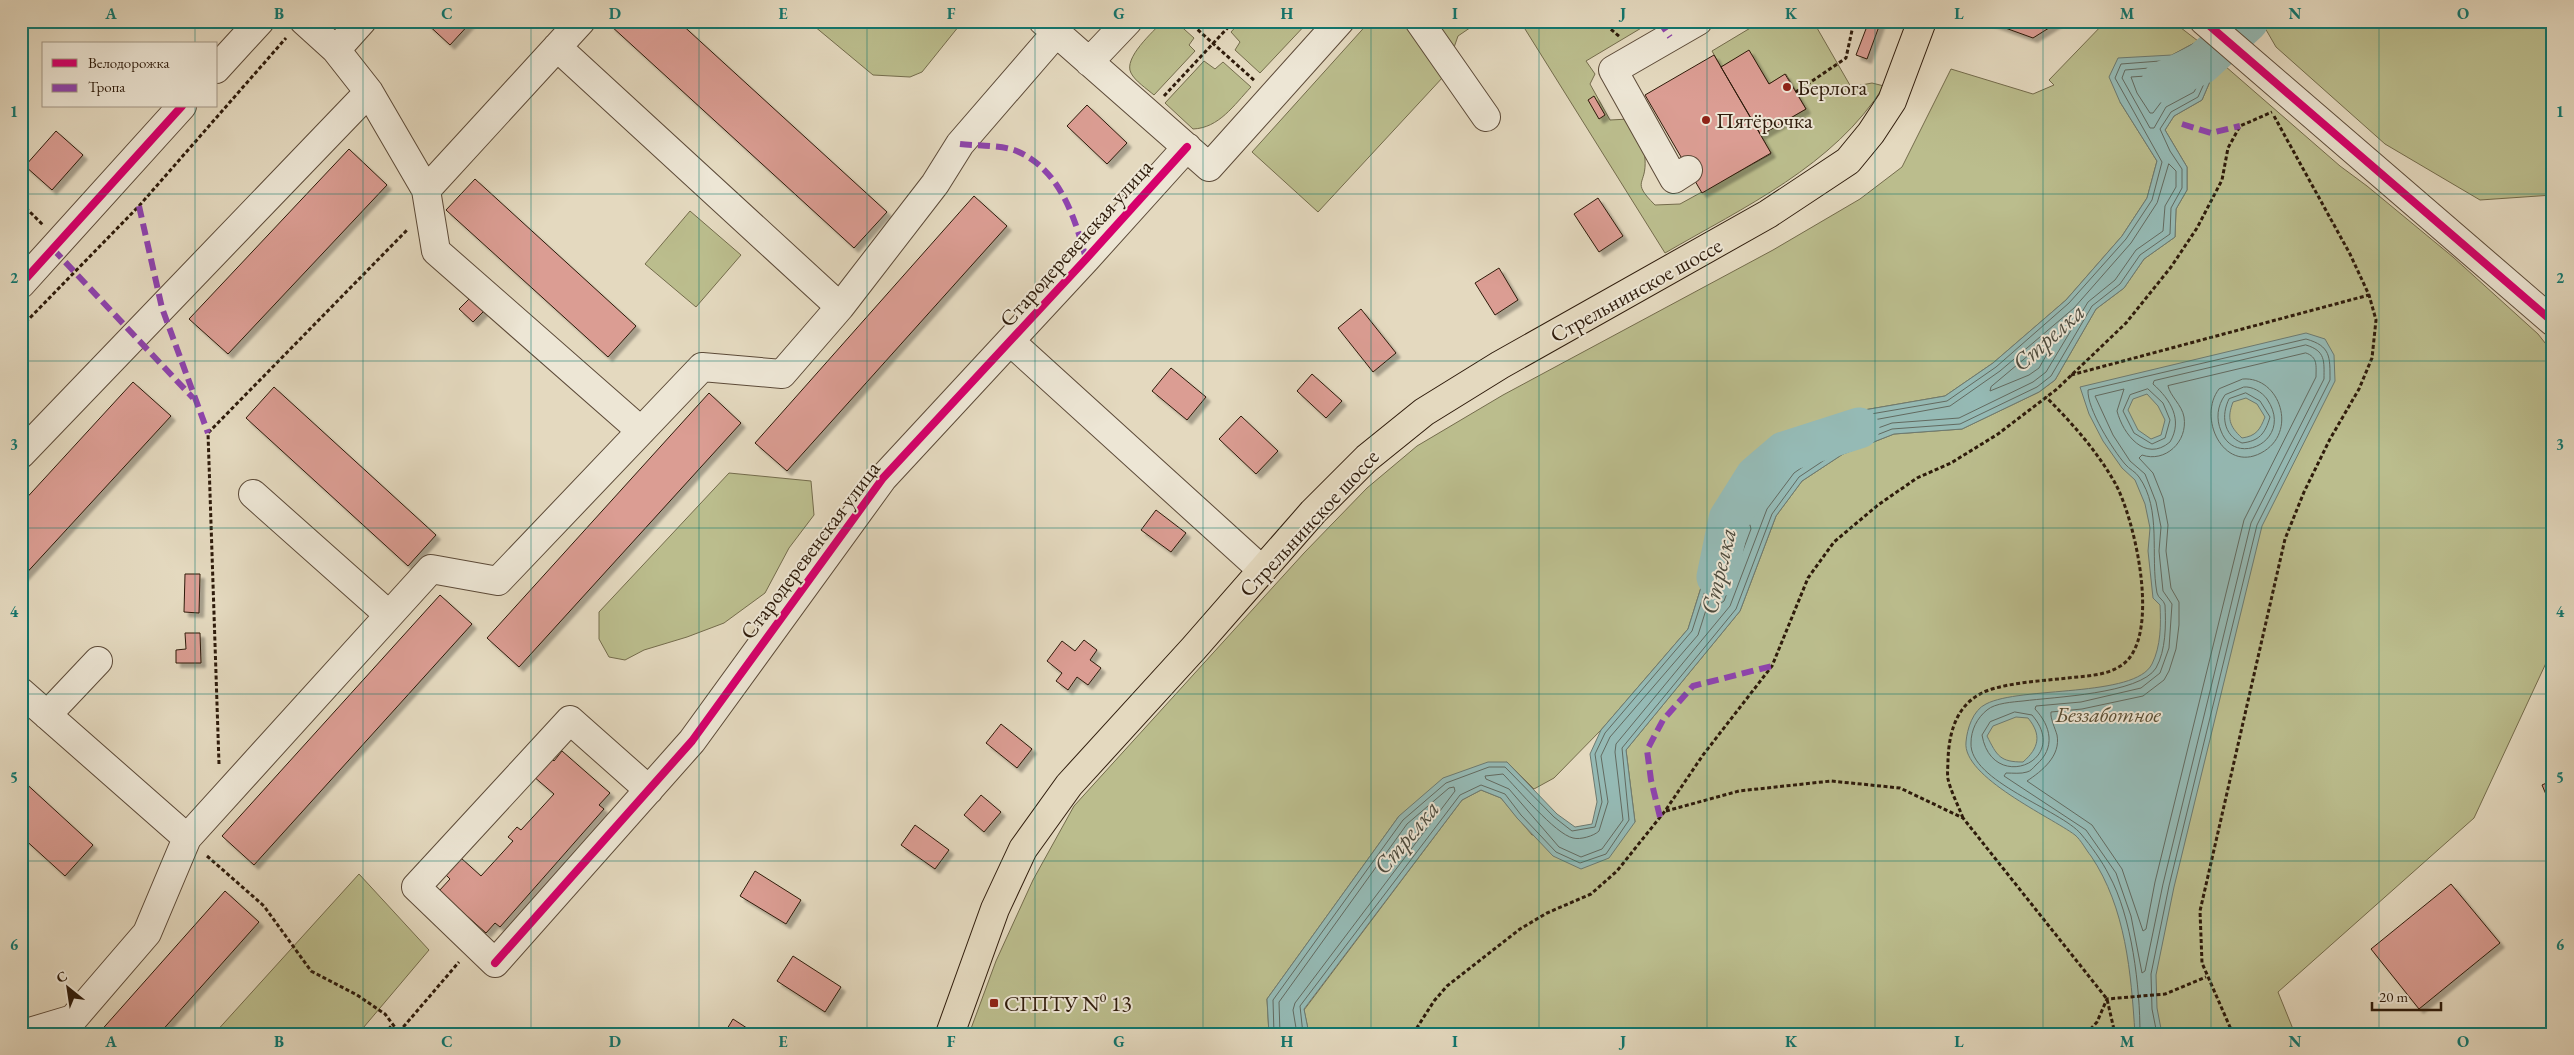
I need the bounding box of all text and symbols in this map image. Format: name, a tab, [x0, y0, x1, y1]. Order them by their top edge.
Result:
text: A	[104, 3, 117, 24]
text: B	[274, 3, 284, 24]
text: C	[441, 3, 453, 24]
text: D	[609, 3, 621, 24]
text: E	[778, 3, 788, 24]
text: F	[947, 3, 956, 24]
text: G	[1113, 3, 1125, 24]
text: H	[1281, 3, 1294, 24]
text: I	[1452, 3, 1458, 24]
text: J	[1618, 3, 1626, 24]
text: K	[1785, 3, 1798, 24]
text: L	[1954, 3, 1964, 24]
text: M	[2120, 3, 2135, 24]
text: N	[2289, 3, 2302, 24]
text: O	[2457, 3, 2469, 24]
legend	[42, 42, 218, 108]
text: Велодорожка	[88, 53, 169, 72]
place label: Берлога	[1797, 73, 1868, 102]
text: Тропа	[88, 77, 125, 96]
marker: Берлога	[1781, 81, 1793, 93]
text: 1	[10, 101, 18, 122]
text: 1	[2556, 101, 2564, 122]
place label: Пятёрочка	[1716, 106, 1813, 135]
marker: Пятёрочка	[1700, 114, 1712, 126]
street label: Стародеревенская улица	[993, 153, 1159, 333]
street label: Стрельнинское шоссе	[1545, 230, 1728, 349]
text: 2	[10, 267, 19, 288]
text: 2	[2556, 267, 2565, 288]
water label: Стрелка	[2005, 296, 2091, 378]
text: 3	[10, 434, 18, 455]
text: 3	[2556, 434, 2564, 455]
street label: Стрельнинское шоссе	[1233, 442, 1386, 603]
street label: Стародеревенская улица	[733, 455, 887, 645]
water label: Стрелка	[1693, 525, 1743, 617]
text: 4	[10, 601, 19, 622]
text: 4	[2556, 601, 2565, 622]
park label: Беззаботное	[2054, 700, 2161, 729]
text: 5	[10, 767, 18, 788]
text: 5	[2556, 767, 2564, 788]
water label: Стрелка	[1366, 794, 1446, 880]
text: 6	[10, 934, 19, 955]
text: 6	[2556, 934, 2565, 955]
north arrow	[42, 962, 92, 1012]
text: С	[53, 966, 70, 987]
scale bar	[2372, 980, 2440, 1012]
text: 20 m	[2379, 987, 2408, 1006]
place label: СГПТУ N⁰ 13	[1004, 989, 1132, 1018]
marker: СГПТУ N⁰ 13	[988, 997, 1000, 1009]
text: A	[104, 1031, 117, 1052]
text: B	[274, 1031, 284, 1052]
text: C	[441, 1031, 453, 1052]
text: D	[609, 1031, 621, 1052]
text: E	[778, 1031, 788, 1052]
text: F	[947, 1031, 956, 1052]
text: G	[1113, 1031, 1125, 1052]
text: H	[1281, 1031, 1294, 1052]
text: I	[1452, 1031, 1458, 1052]
text: J	[1618, 1031, 1626, 1052]
text: K	[1785, 1031, 1798, 1052]
text: L	[1954, 1031, 1964, 1052]
text: M	[2120, 1031, 2135, 1052]
text: N	[2289, 1031, 2302, 1052]
text: O	[2457, 1031, 2469, 1052]

